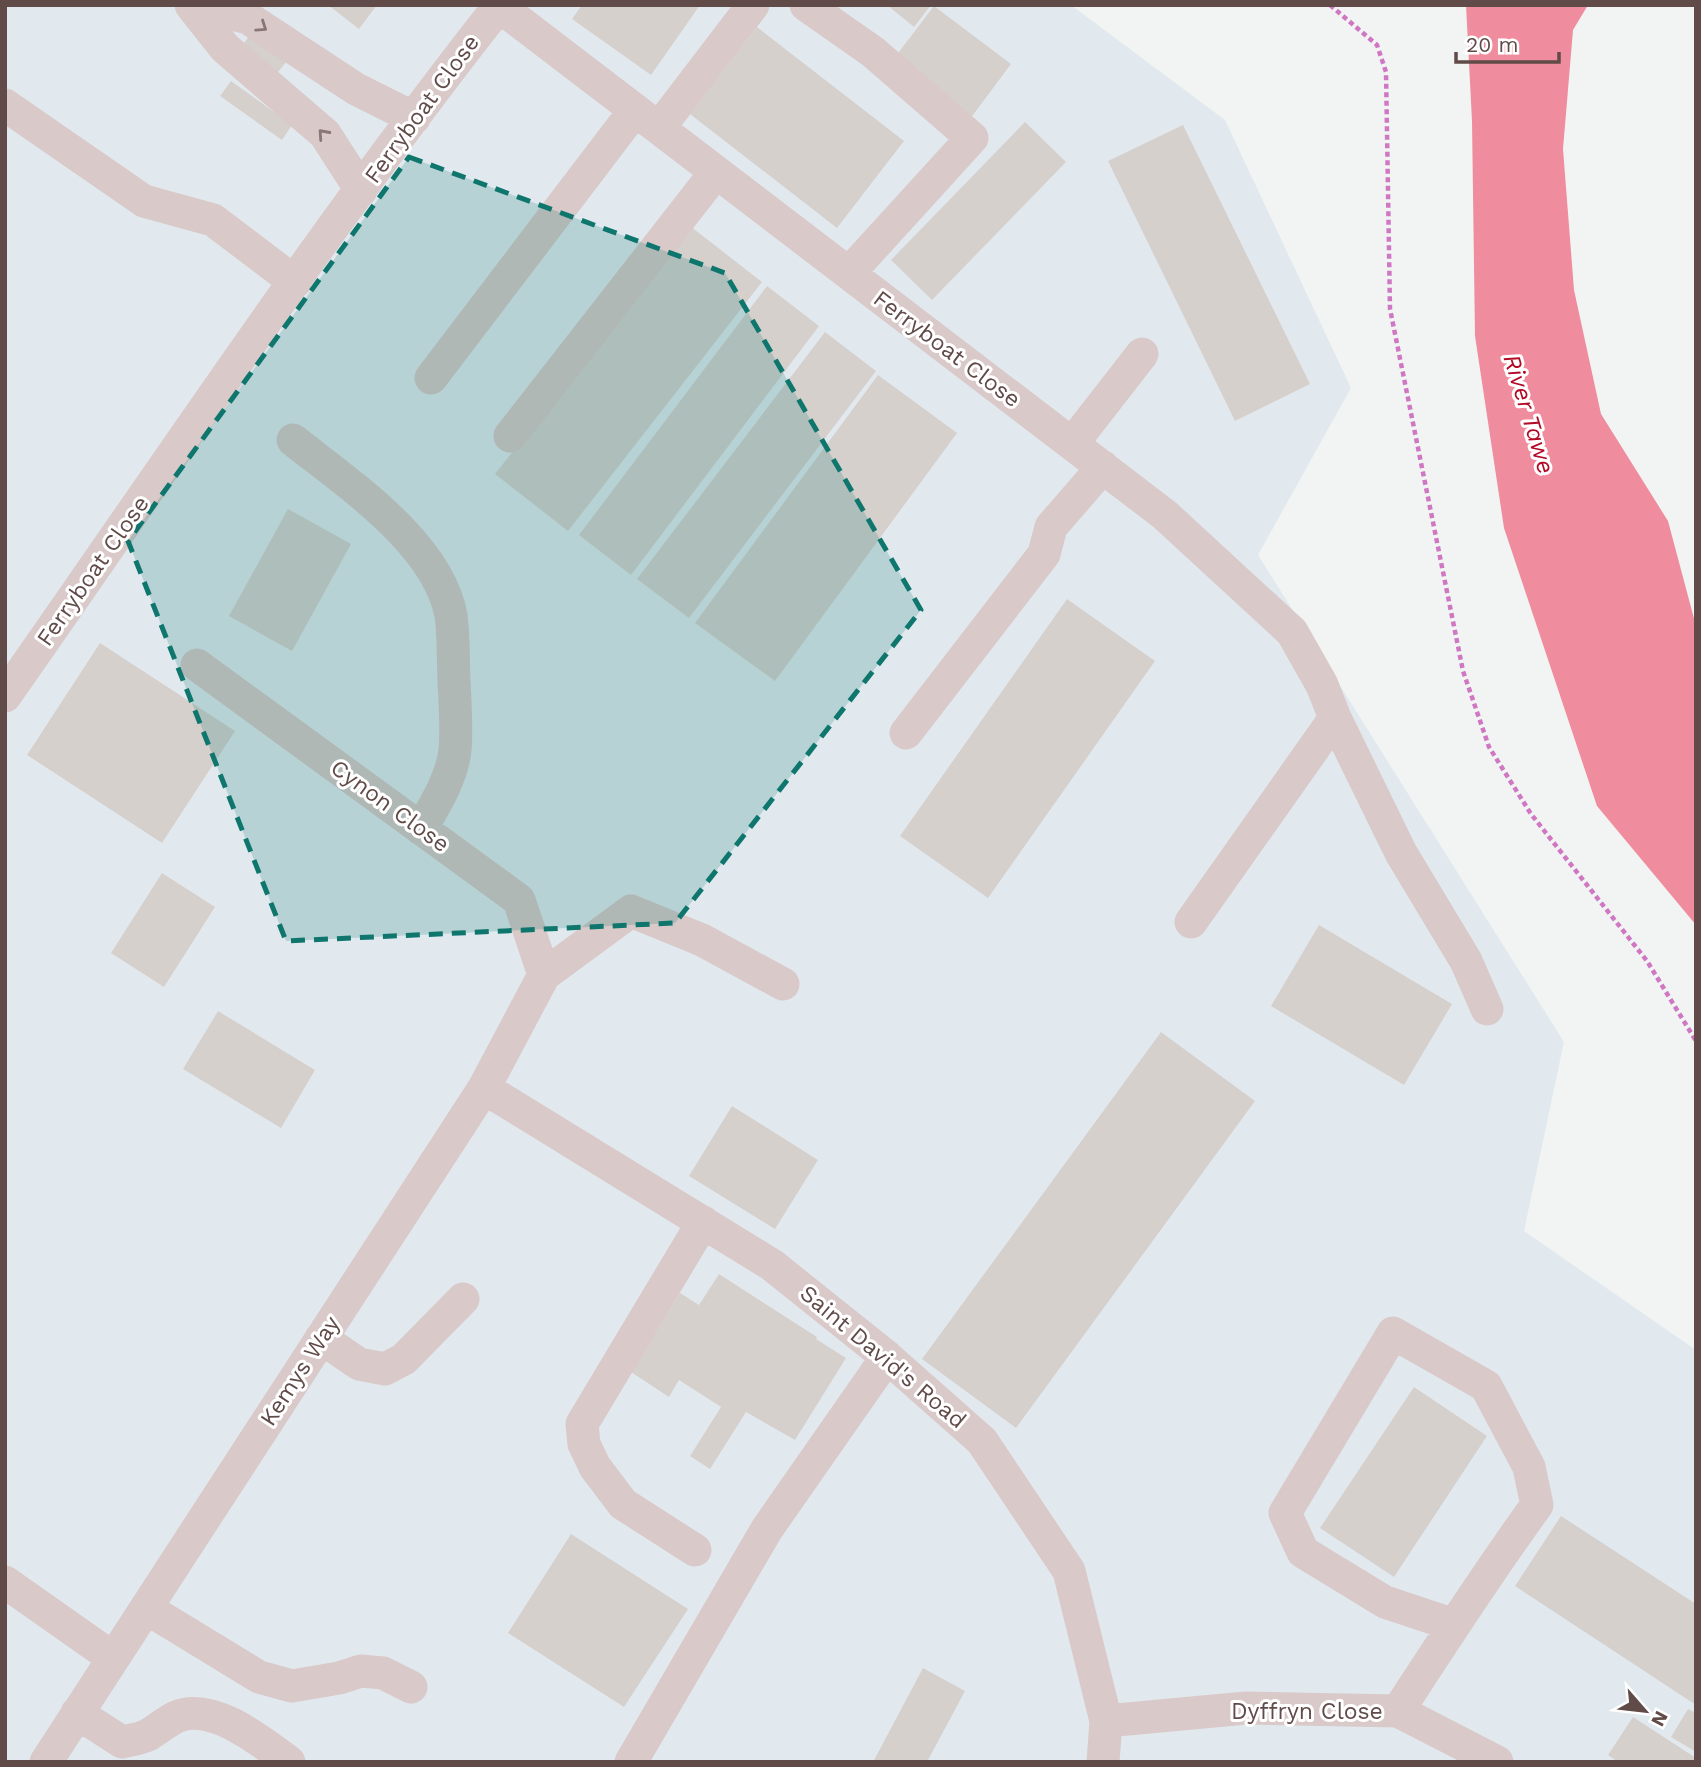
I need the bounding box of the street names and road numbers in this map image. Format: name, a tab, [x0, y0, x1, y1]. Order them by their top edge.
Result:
street label: Ferryboat Close	[359, 29, 485, 189]
street label: Ferryboat Close	[868, 285, 1026, 413]
street label: Ferryboat Close	[31, 491, 155, 651]
street label: Cynon Close	[326, 754, 454, 858]
street label: Saint David's Road	[795, 1280, 971, 1434]
street label: Kemys Way	[255, 1311, 346, 1431]
street label: Dyffryn Close	[1231, 1698, 1383, 1725]

